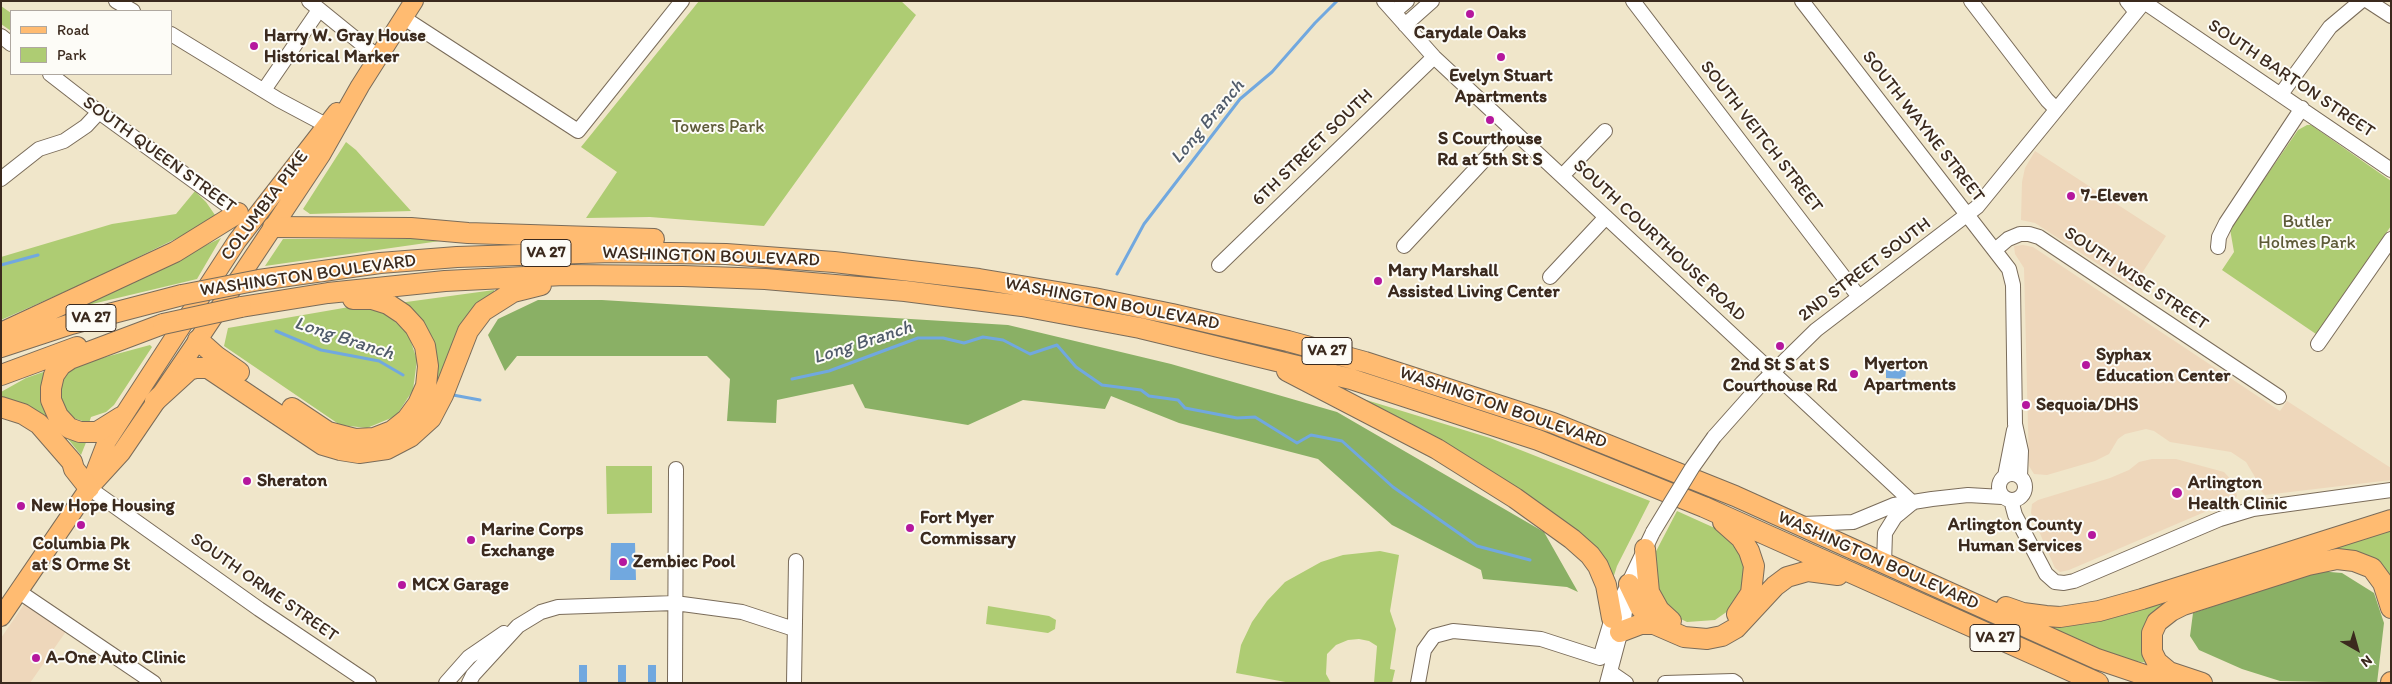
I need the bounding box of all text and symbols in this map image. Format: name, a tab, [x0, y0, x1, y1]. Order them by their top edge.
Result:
marker: Carydale Oaks	[1464, 8, 1476, 20]
legend	[10, 10, 172, 75]
street label: SOUTH BARTON STREET	[2203, 15, 2379, 143]
text: Road	[57, 21, 89, 39]
place label: Carydale Oaks	[1414, 22, 1526, 44]
place label: Harry W. Gray House Historical Marker	[264, 25, 426, 68]
marker: Harry W. Gray House Historical Marker	[248, 40, 260, 52]
text: Park	[57, 46, 87, 64]
street label: SOUTH WAYNE STREET	[1857, 47, 1989, 207]
marker: Evelyn Stuart Apartments	[1495, 51, 1507, 63]
street label: SOUTH VEITCH STREET	[1695, 57, 1827, 217]
place label: Evelyn Stuart Apartments	[1449, 65, 1553, 108]
water label: Long Branch	[1166, 75, 1250, 169]
street label: 6TH STREET SOUTH	[1248, 85, 1378, 211]
street label: SOUTH QUEEN STREET	[78, 92, 240, 218]
marker: S Courthouse Rd at 5th St S	[1484, 114, 1496, 126]
park label: Towers Park	[672, 116, 764, 138]
place label: S Courthouse Rd at 5th St S	[1437, 128, 1543, 170]
street label: COLUMBIA PIKE	[217, 147, 313, 265]
street label: SOUTH COURTHOUSE ROAD	[1568, 155, 1750, 327]
place label: 7-Eleven	[2081, 185, 2148, 207]
marker: 7-Eleven	[2065, 190, 2077, 202]
park label: Butler Holmes Park	[2258, 211, 2356, 253]
street label: 2ND STREET SOUTH	[1795, 213, 1935, 327]
street label: SOUTH WISE STREET	[2060, 223, 2212, 335]
road number: VA 27	[521, 240, 571, 266]
street label: WASHINGTON BOULEVARD	[602, 242, 820, 272]
street label: WASHINGTON BOULEVARD	[199, 250, 417, 302]
place label: Mary Marshall Assisted Living Center	[1388, 260, 1560, 302]
street label: WASHINGTON BOULEVARD	[1003, 273, 1221, 335]
marker: Mary Marshall Assisted Living Center	[1372, 275, 1384, 287]
road number: VA 27	[66, 304, 116, 332]
water label: Long Branch	[292, 312, 396, 366]
water label: Long Branch	[811, 316, 915, 370]
road number: VA 27	[1302, 338, 1352, 364]
marker: 2nd St S at S Courthouse Rd	[1774, 340, 1786, 352]
place label: Syphax Education Center	[2096, 344, 2230, 386]
place label: Myerton Apartments	[1864, 353, 1956, 396]
place label: 2nd St S at S Courthouse Rd	[1723, 354, 1837, 396]
marker: Syphax Education Center	[2080, 359, 2092, 371]
street label: WASHINGTON BOULEVARD	[1396, 362, 1610, 454]
marker: Myerton Apartments	[1848, 368, 1860, 380]
place label: Sequoia/DHS	[2036, 394, 2138, 416]
marker: Sequoia/DHS	[2020, 399, 2032, 411]
place label: Sheraton	[257, 470, 327, 492]
place label: Arlington Health Clinic	[2188, 472, 2287, 514]
marker: Sheraton	[241, 475, 253, 487]
marker: Arlington Health Clinic	[2170, 486, 2184, 500]
place label: New Hope Housing	[31, 495, 175, 517]
marker: New Hope Housing	[15, 500, 27, 512]
place label: Fort Myer Commissary	[920, 507, 1016, 550]
street label: WASHINGTON BOULEVARD	[1774, 507, 1982, 615]
place label: Arlington County Human Services	[1948, 514, 2082, 556]
marker: Columbia Pk at S Orme St	[75, 519, 87, 531]
place label: Marine Corps Exchange	[481, 519, 584, 562]
marker: Fort Myer Commissary	[904, 522, 916, 534]
street label: SOUTH ORME STREET	[186, 529, 342, 647]
marker: Arlington County Human Services	[2086, 529, 2098, 541]
place label: Columbia Pk at S Orme St	[32, 533, 130, 576]
marker: Marine Corps Exchange	[465, 534, 477, 546]
place label: Zembiec Pool	[633, 551, 735, 573]
marker: Zembiec Pool	[617, 556, 629, 568]
place label: MCX Garage	[412, 574, 509, 596]
marker: MCX Garage	[396, 579, 408, 591]
road number: VA 27	[1970, 624, 2020, 651]
north arrow	[2332, 624, 2382, 674]
place label: A-One Auto Clinic	[46, 647, 186, 669]
marker: A-One Auto Clinic	[30, 652, 42, 664]
text: N	[2358, 652, 2376, 671]

